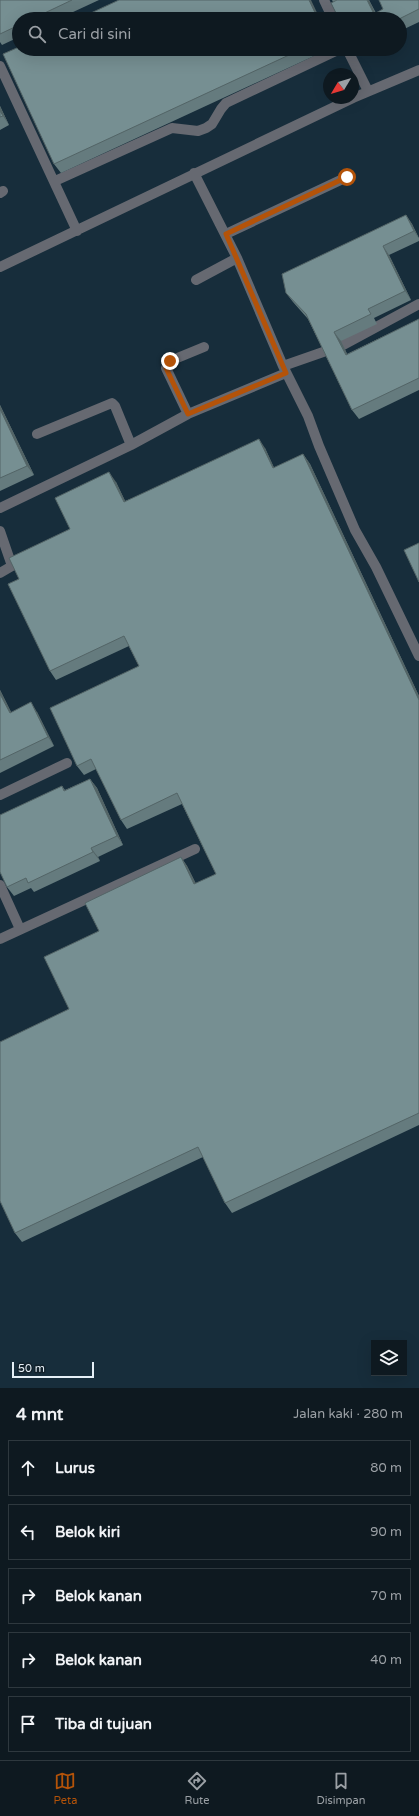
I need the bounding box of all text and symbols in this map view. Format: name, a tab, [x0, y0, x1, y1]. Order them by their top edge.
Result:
search box	[12, 12, 407, 56]
icon: search	[26, 23, 48, 45]
text: Cari di sini	[58, 25, 131, 43]
north arrow	[323, 68, 359, 104]
route start	[338, 168, 356, 186]
route end	[161, 352, 179, 370]
map controls	[371, 1340, 407, 1376]
button: layers	[371, 1340, 407, 1376]
scale bar	[12, 1360, 94, 1379]
text: 50 m	[18, 1362, 45, 1375]
text: 4 mnt	[16, 1404, 63, 1425]
text: Jalan kaki · 280 m	[293, 1406, 403, 1422]
icon: ahead	[17, 1457, 39, 1479]
text: Lurus	[55, 1459, 95, 1477]
text: 80 m	[370, 1460, 402, 1476]
icon: left	[17, 1521, 39, 1543]
text: Belok kiri	[55, 1523, 120, 1541]
text: 90 m	[370, 1524, 402, 1540]
icon: right	[17, 1585, 39, 1607]
text: Belok kanan	[55, 1587, 142, 1605]
text: 70 m	[370, 1588, 402, 1604]
icon: right	[17, 1649, 39, 1671]
text: Belok kanan	[55, 1651, 142, 1669]
text: 40 m	[370, 1652, 402, 1668]
icon: arrive	[17, 1713, 39, 1735]
text: Tiba di tujuan	[55, 1715, 152, 1733]
tab: Peta	[54, 1770, 77, 1807]
tab: Rute	[185, 1770, 209, 1807]
tab: Disimpan	[317, 1770, 365, 1807]

